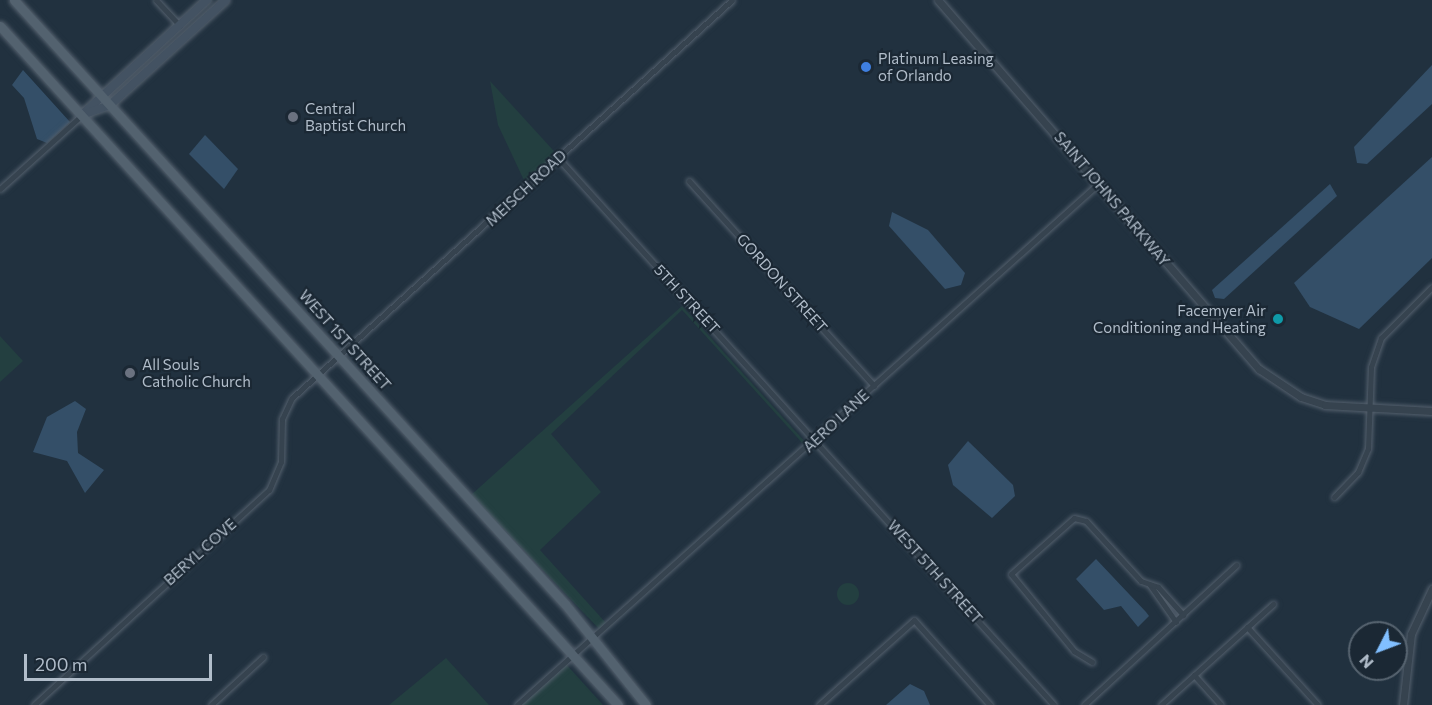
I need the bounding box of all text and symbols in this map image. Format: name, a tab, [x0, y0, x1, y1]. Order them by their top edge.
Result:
place label: Platinum Leasing of Orlando	[878, 49, 994, 84]
marker: Platinum Leasing of Orlando	[859, 60, 873, 74]
place label: Central Baptist Church	[305, 99, 406, 134]
marker: Central Baptist Church	[286, 110, 300, 124]
street label: SAINT JOHNS PARKWAY	[1050, 128, 1174, 270]
street label: MEISCH ROAD	[482, 146, 570, 230]
street label: GORDON STREET	[733, 230, 831, 336]
street label: 5TH STREET	[651, 261, 723, 337]
street label: WEST 1ST STREET	[295, 286, 395, 394]
place label: Facemyer Air Conditioning and Heating	[1093, 301, 1266, 336]
marker: Facemyer Air Conditioning and Heating	[1271, 312, 1285, 326]
place label: All Souls Catholic Church	[142, 355, 251, 390]
marker: All Souls Catholic Church	[123, 366, 137, 380]
street label: AERO LANE	[799, 386, 873, 456]
street label: BERYL COVE	[160, 515, 240, 589]
street label: WEST 5TH STREET	[884, 517, 986, 627]
north arrow	[1348, 621, 1408, 681]
scale bar	[27, 642, 214, 680]
text: N	[1355, 651, 1377, 673]
text: 200 m	[35, 653, 88, 675]

